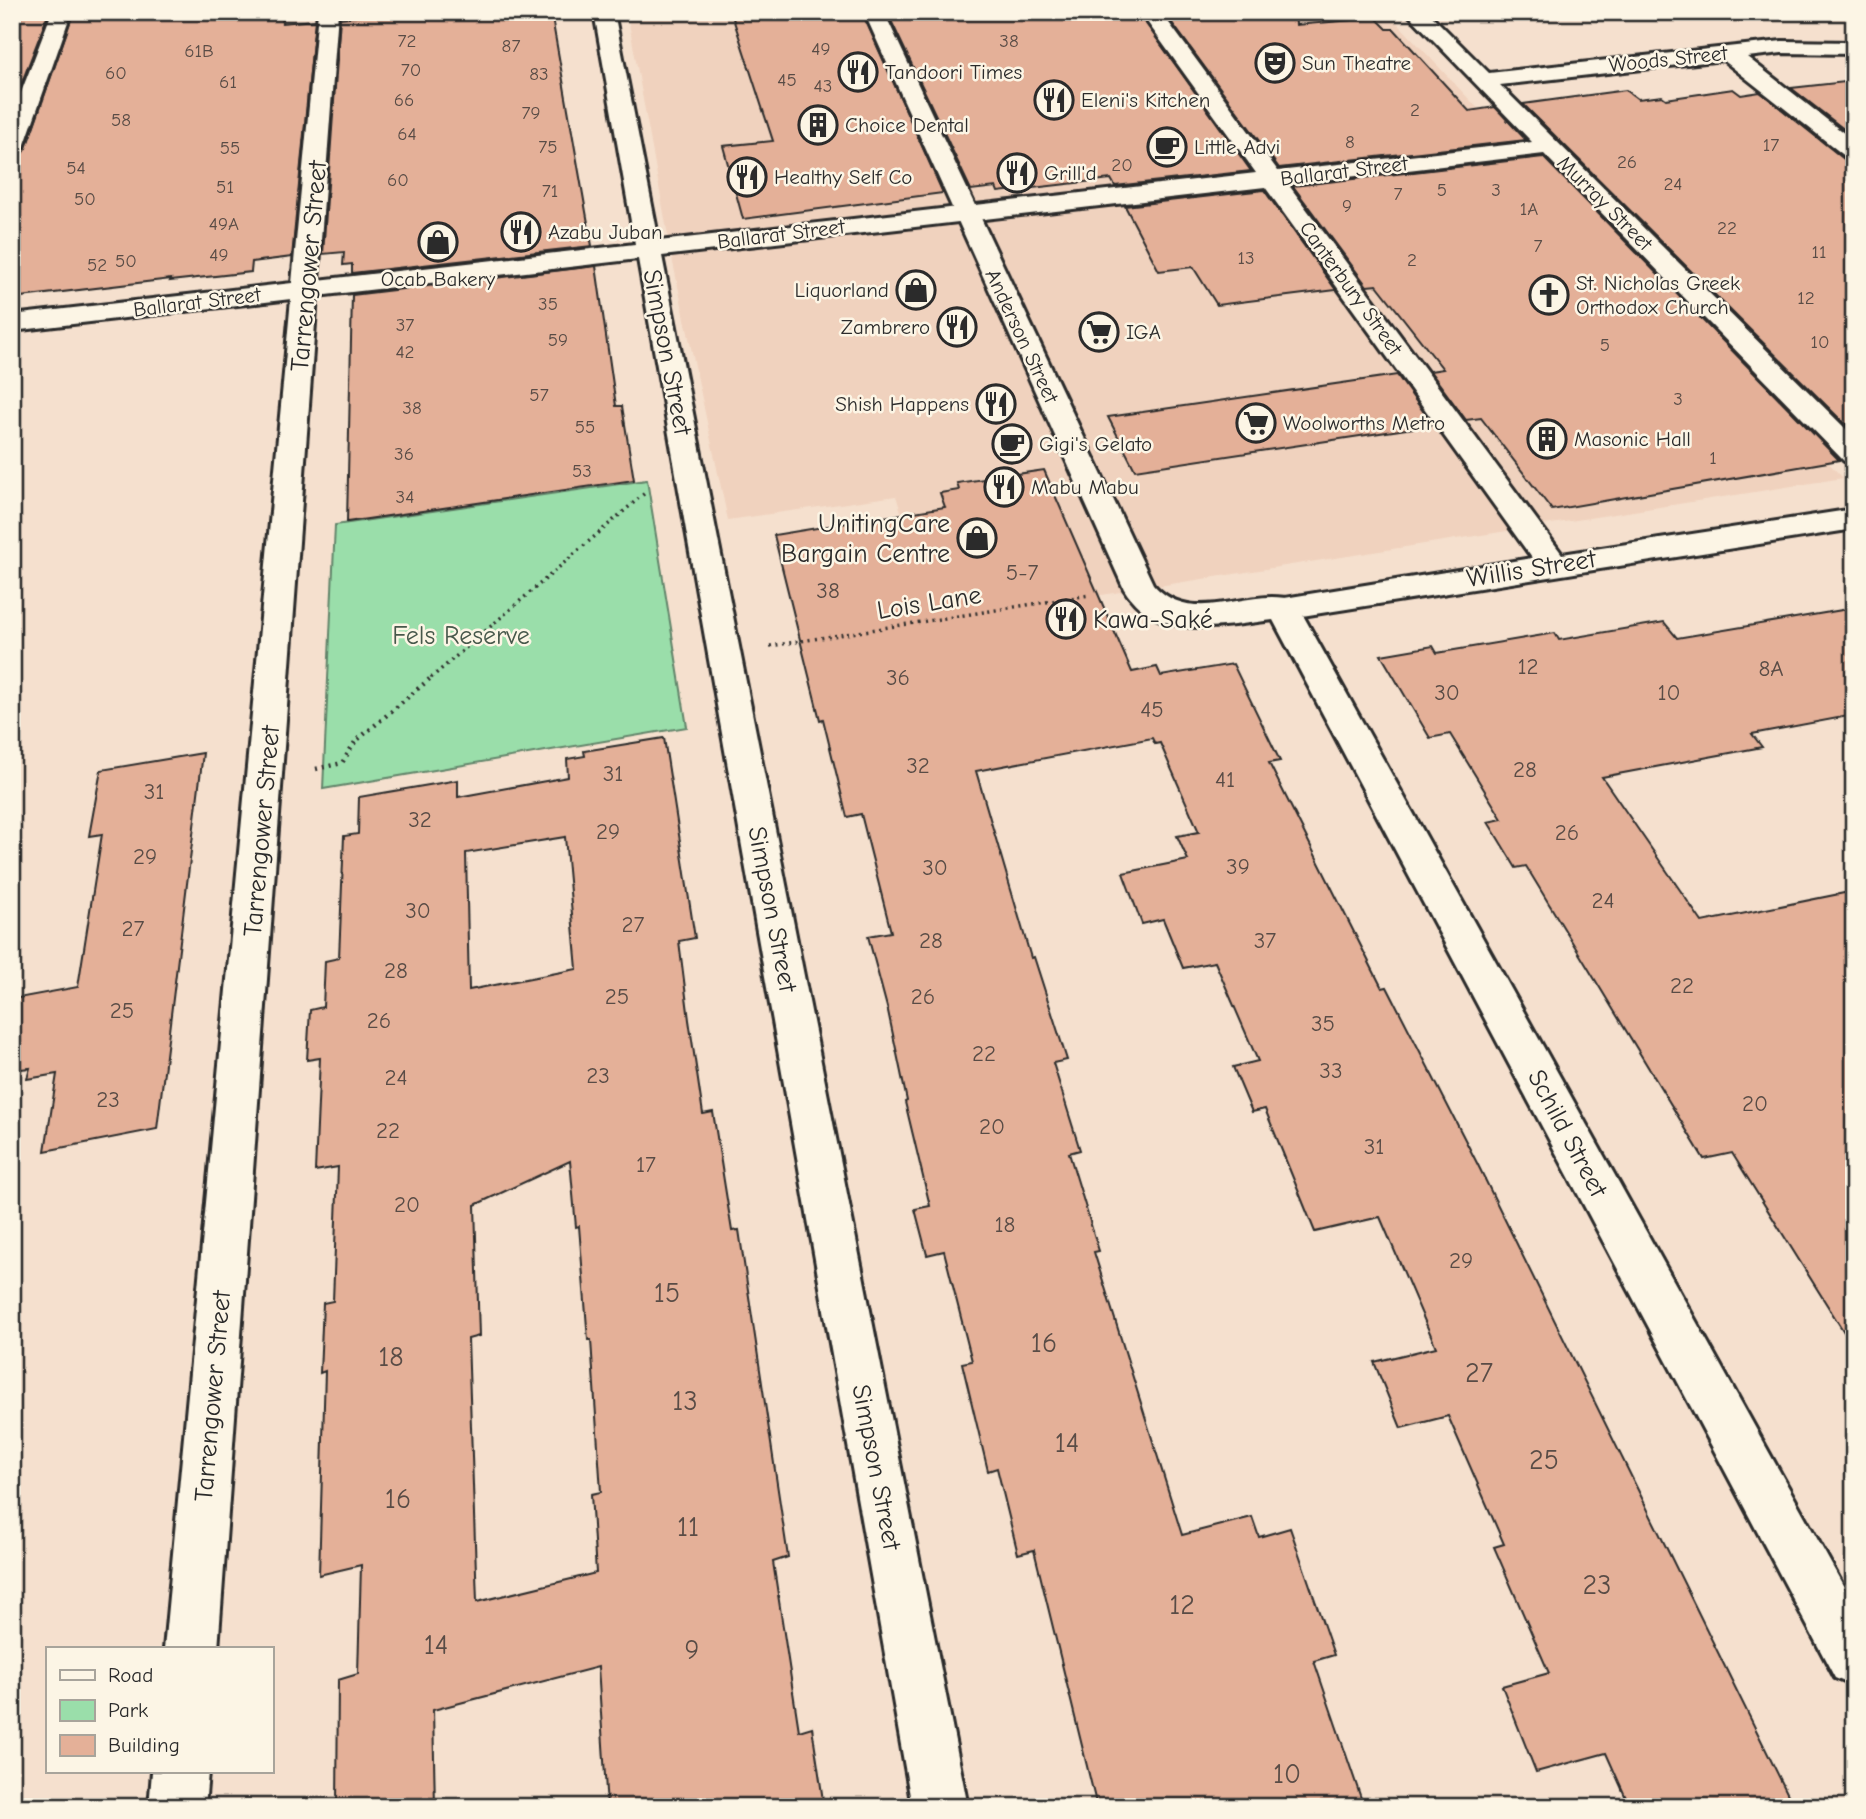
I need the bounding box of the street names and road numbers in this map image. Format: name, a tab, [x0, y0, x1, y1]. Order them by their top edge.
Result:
street label: Woods Street	[1608, 41, 1729, 77]
street label: Ballarat Street	[1279, 151, 1410, 191]
street label: Murray Street	[1553, 151, 1658, 256]
street label: Tarrengower Street	[285, 158, 333, 373]
street label: Ballarat Street	[716, 214, 847, 254]
street label: Canterbury Street	[1295, 217, 1408, 360]
street label: Anderson Street	[981, 265, 1064, 408]
street label: Simpson Street	[636, 267, 698, 439]
street label: Ballarat Street	[132, 282, 263, 322]
street label: Willis Street	[1464, 544, 1599, 594]
street label: Lois Lane	[875, 580, 983, 626]
street label: Tarrengower Street	[238, 723, 286, 938]
street label: Simpson Street	[741, 824, 803, 996]
street label: Schild Street	[1521, 1065, 1614, 1204]
street label: Tarrengower Street	[189, 1288, 237, 1503]
street label: Simpson Street	[845, 1382, 907, 1554]

